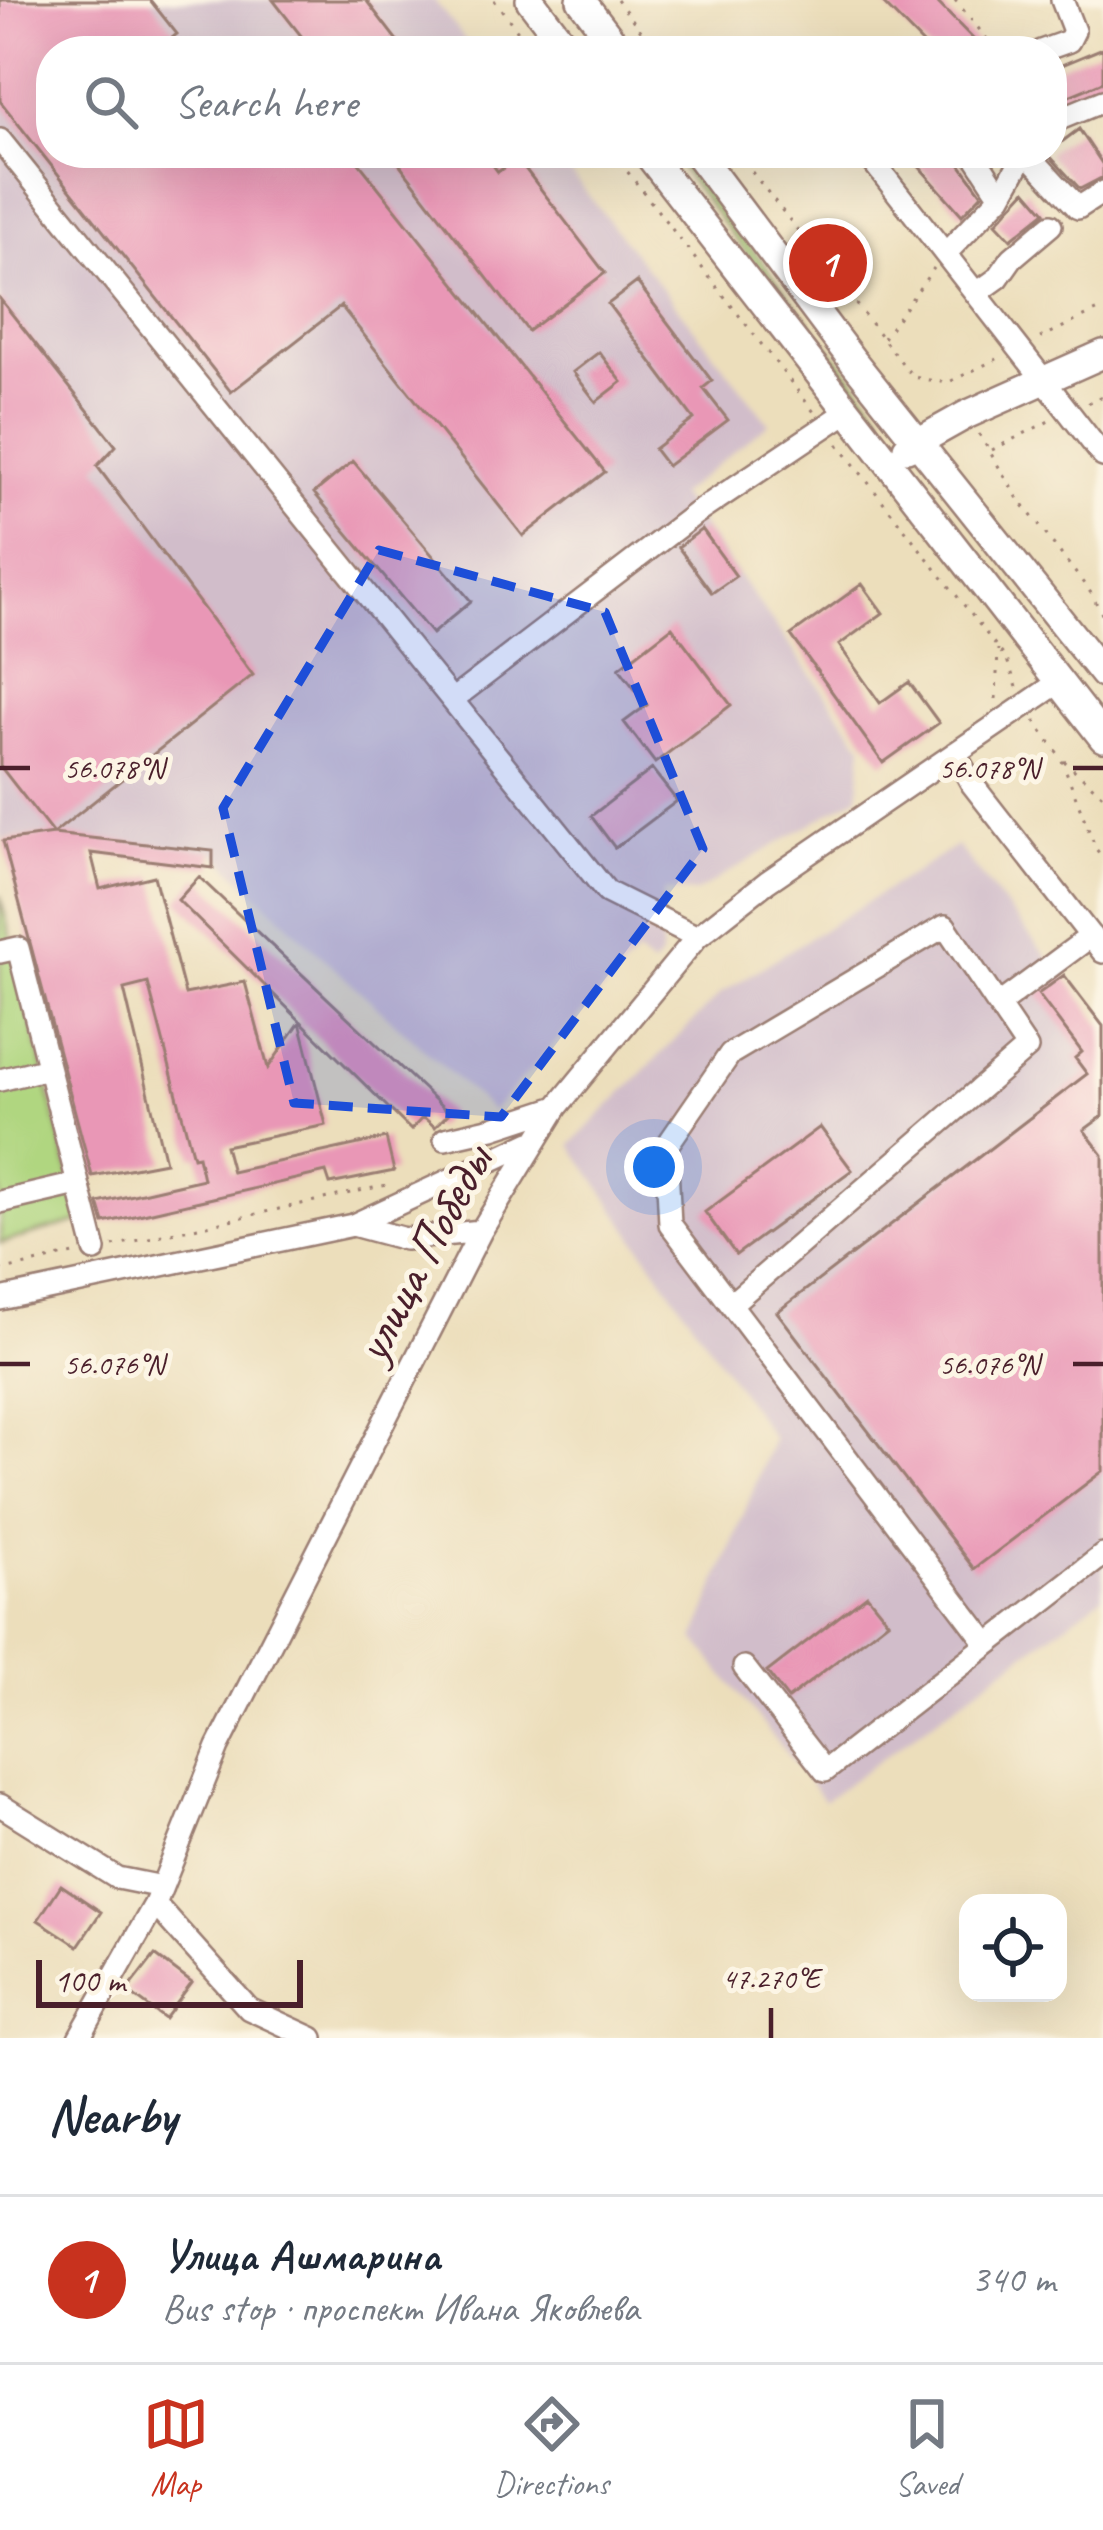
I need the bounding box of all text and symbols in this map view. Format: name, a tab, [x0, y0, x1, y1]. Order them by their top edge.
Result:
search box	[36, 36, 1067, 168]
icon: search	[78, 69, 144, 135]
text: Search here	[174, 74, 357, 131]
pin: 1	[789, 218, 867, 308]
text: 56.078°N	[64, 749, 169, 787]
text: 56.078°N	[939, 749, 1044, 787]
street label: улица Победы	[338, 1131, 508, 1375]
your location	[624, 1137, 684, 1197]
text: 56.076°N	[64, 1345, 169, 1383]
text: 56.076°N	[939, 1345, 1044, 1383]
map controls	[959, 1894, 1067, 2002]
button: locate	[959, 1894, 1067, 2002]
scale bar	[36, 1954, 303, 2007]
text: 47.270°E	[722, 1959, 824, 1997]
text: 100 m	[54, 1960, 125, 2002]
text: Nearby	[48, 2084, 176, 2148]
text: Улица Ашмарина	[162, 2227, 440, 2284]
text: 1	[78, 2255, 96, 2304]
text: 340 m	[971, 2255, 1055, 2304]
text: Bus stop · проспект Ивана Яковлева	[162, 2284, 639, 2333]
tab: Map	[143, 2391, 209, 2505]
tab: Directions	[494, 2391, 609, 2505]
tab: Saved	[894, 2391, 960, 2505]

